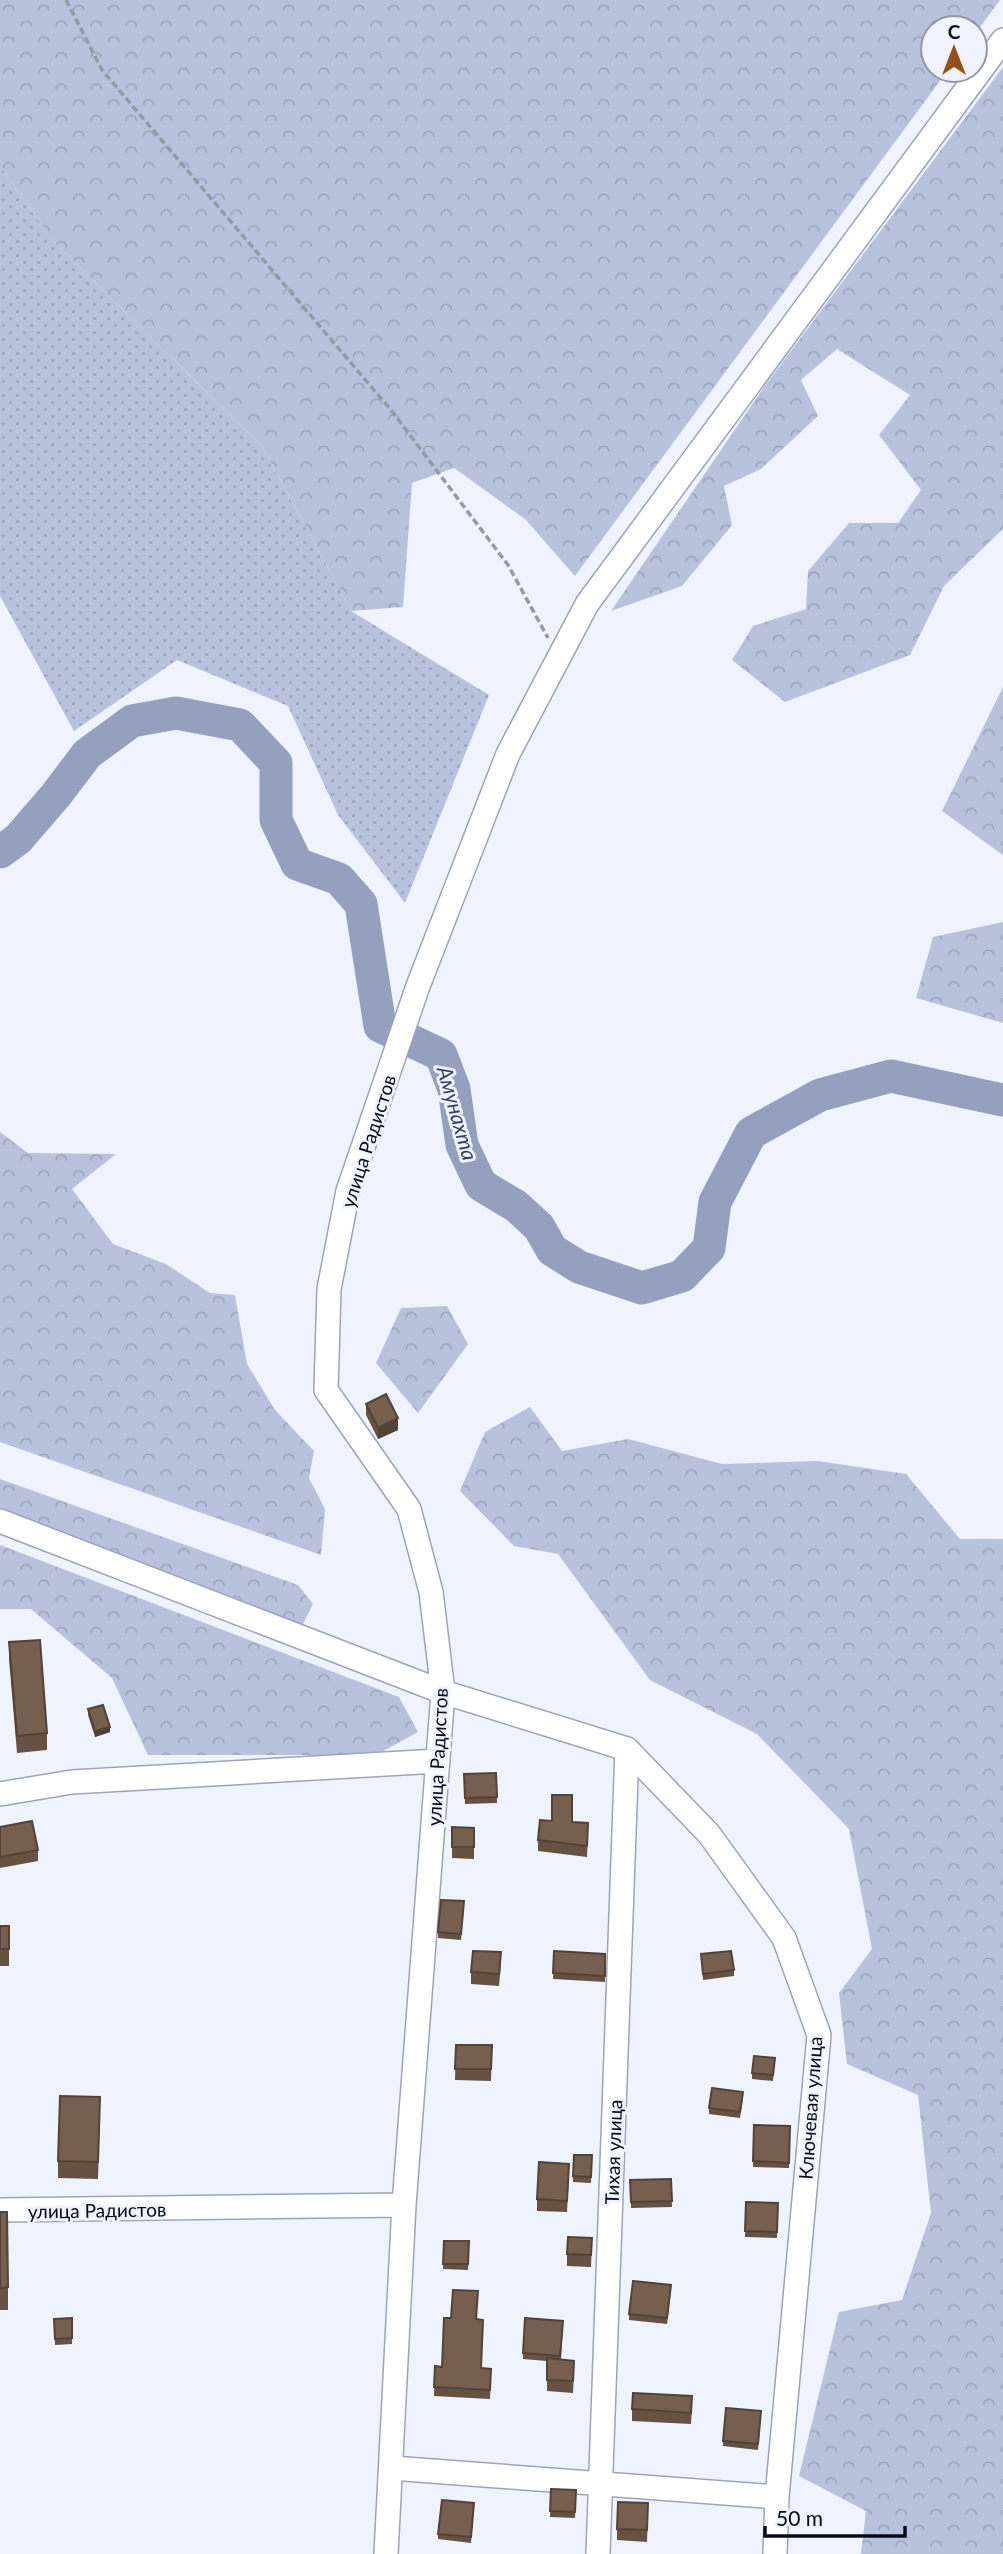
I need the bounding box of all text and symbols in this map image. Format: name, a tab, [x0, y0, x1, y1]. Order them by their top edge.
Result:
north arrow	[919, 14, 989, 84]
text: С	[948, 20, 961, 43]
water label: Амунахта	[432, 1062, 483, 1163]
street label: улица Радистов	[336, 1072, 400, 1210]
street label: улица Радистов	[422, 1687, 452, 1827]
street label: Ключевая улица	[794, 2036, 826, 2180]
street label: Тихая улица	[600, 2099, 626, 2205]
street label: улица Радистов	[28, 2197, 166, 2223]
scale bar	[765, 2494, 905, 2538]
text: 50 m	[776, 2505, 823, 2530]

